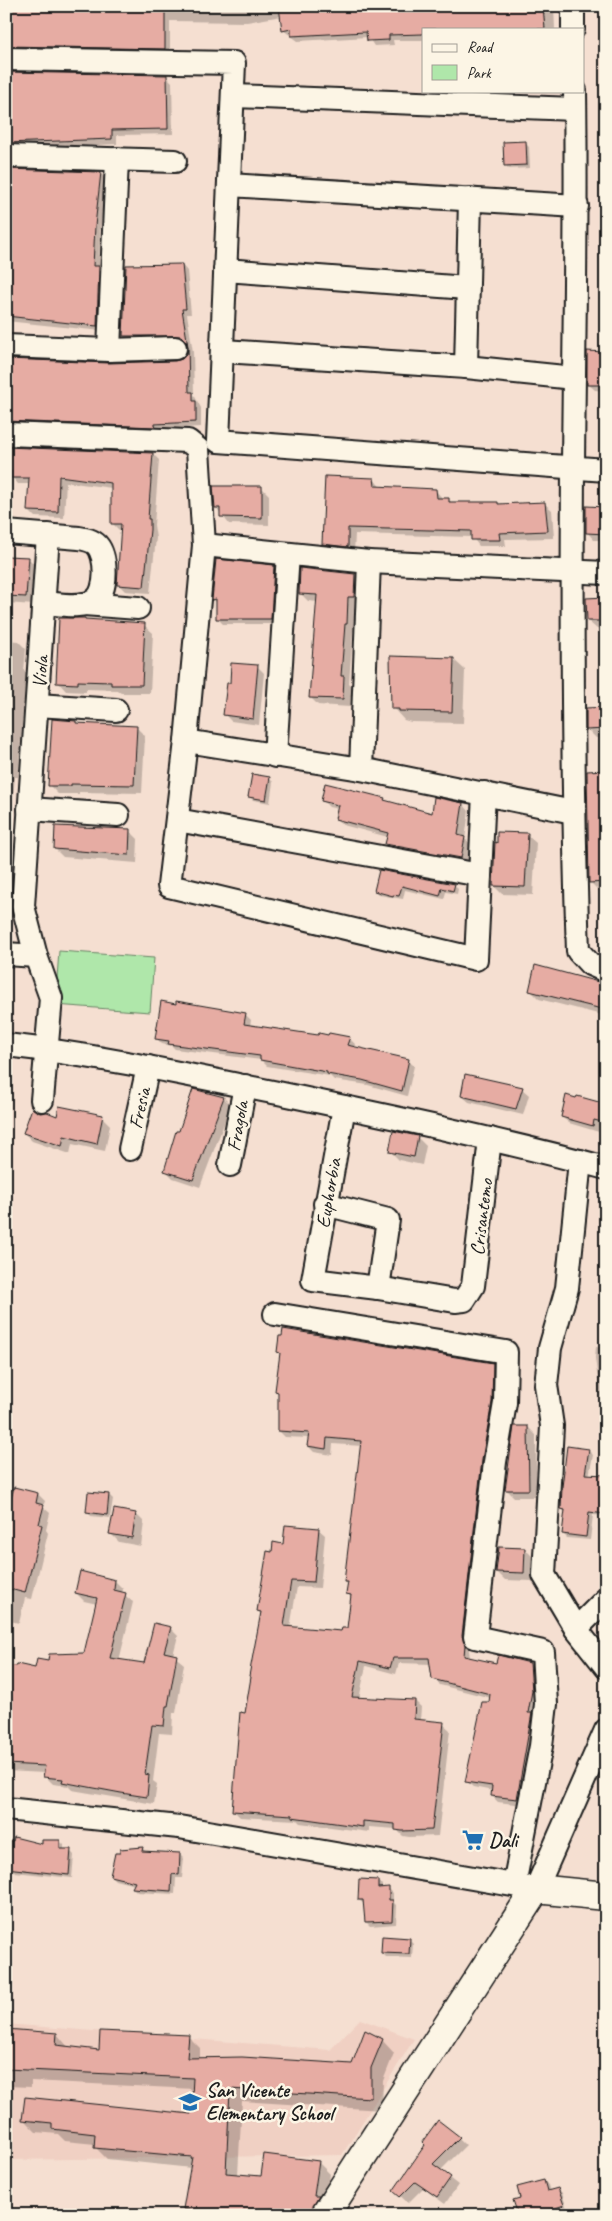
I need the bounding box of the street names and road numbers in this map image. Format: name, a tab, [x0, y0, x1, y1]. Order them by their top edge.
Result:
street label: Viola	[27, 653, 54, 689]
street label: Fresia	[123, 1083, 157, 1131]
street label: Fragola	[221, 1097, 254, 1153]
street label: Euphorbia	[310, 1155, 347, 1230]
street label: Crisantemo	[464, 1177, 499, 1257]

